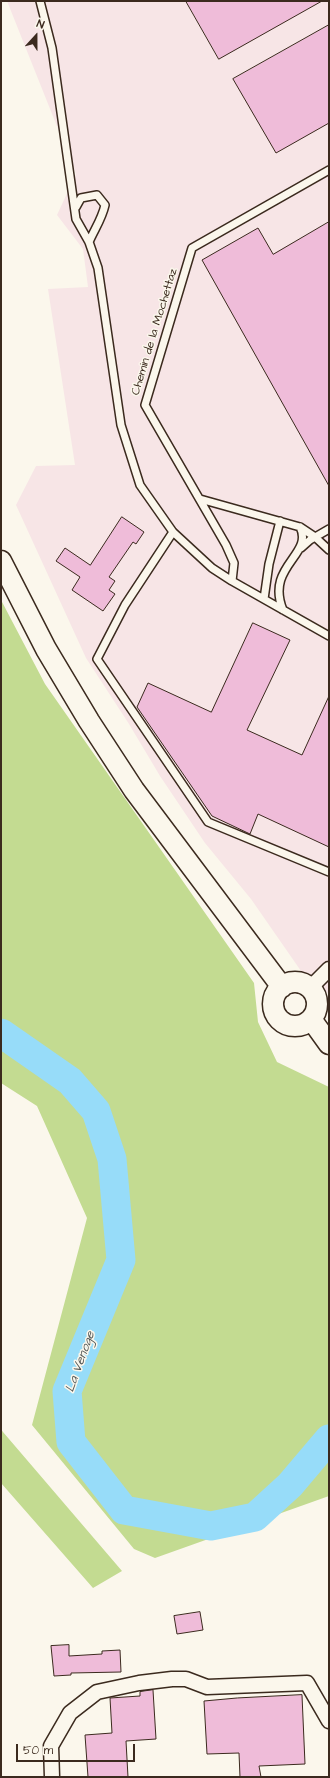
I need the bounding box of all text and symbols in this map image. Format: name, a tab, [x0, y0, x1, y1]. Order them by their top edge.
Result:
north arrow	[16, 16, 56, 56]
text: N	[35, 16, 46, 33]
street label: Chemin de la Mochettaz	[129, 267, 181, 397]
water label: La Venoge	[63, 1329, 99, 1395]
scale bar	[18, 1736, 137, 1762]
text: 50 m	[23, 1742, 53, 1759]

